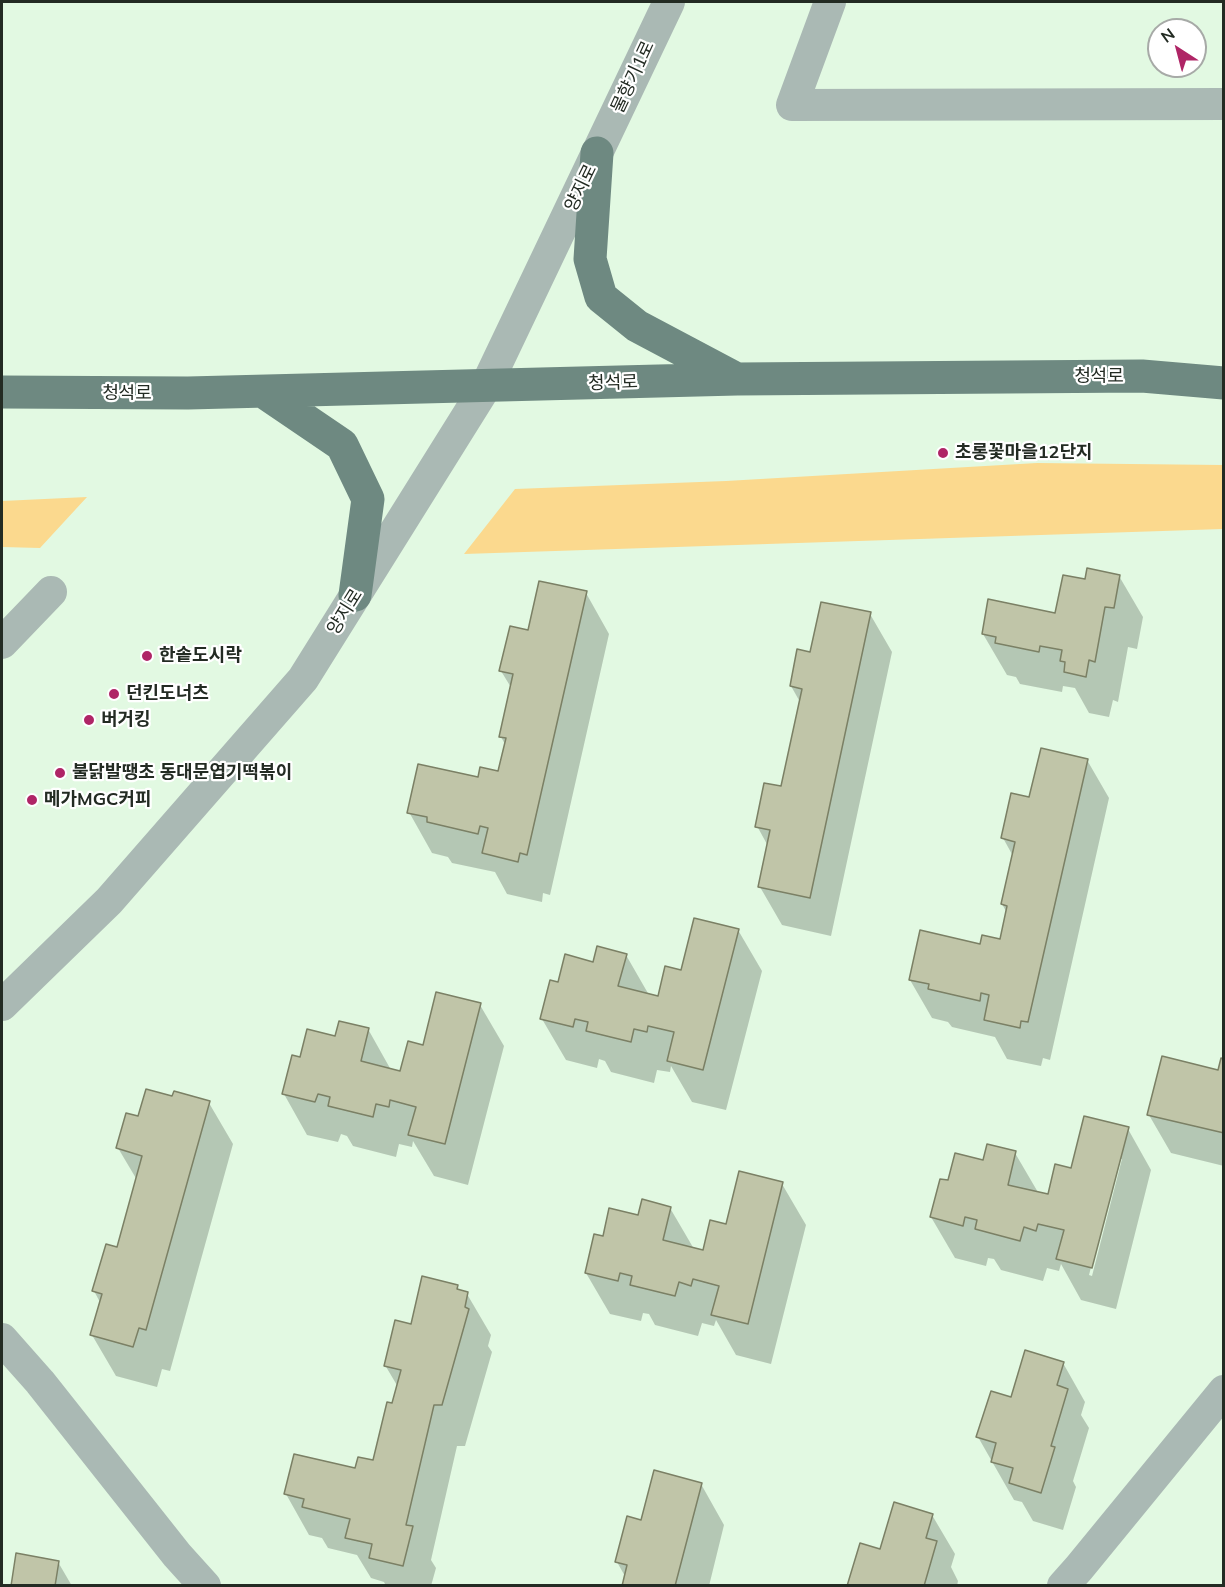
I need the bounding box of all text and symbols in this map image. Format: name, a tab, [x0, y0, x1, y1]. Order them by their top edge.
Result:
north arrow	[1147, 18, 1207, 78]
text: N	[1157, 23, 1178, 47]
street label: 물향기1로	[607, 38, 659, 116]
street label: 양지로	[560, 161, 602, 215]
street label: 청석로	[1074, 366, 1124, 388]
street label: 청석로	[588, 371, 638, 395]
street label: 청석로	[102, 383, 152, 405]
place label: 초롱꽃마을12단지	[955, 442, 1093, 464]
marker: 초롱꽃마을12단지	[936, 446, 950, 460]
street label: 양지로	[323, 585, 367, 639]
place label: 한솥도시락	[159, 645, 242, 667]
marker: 한솥도시락	[140, 649, 154, 663]
place label: 던킨도너츠	[126, 683, 209, 705]
marker: 던킨도너츠	[107, 687, 121, 701]
place label: 버거킹	[101, 709, 151, 731]
marker: 버거킹	[82, 713, 96, 727]
place label: 불닭발땡초 동대문엽기떡볶이	[72, 762, 292, 784]
marker: 불닭발땡초 동대문엽기떡볶이	[53, 766, 67, 780]
place label: 메가MGC커피	[44, 789, 152, 811]
marker: 메가MGC커피	[25, 793, 39, 807]

